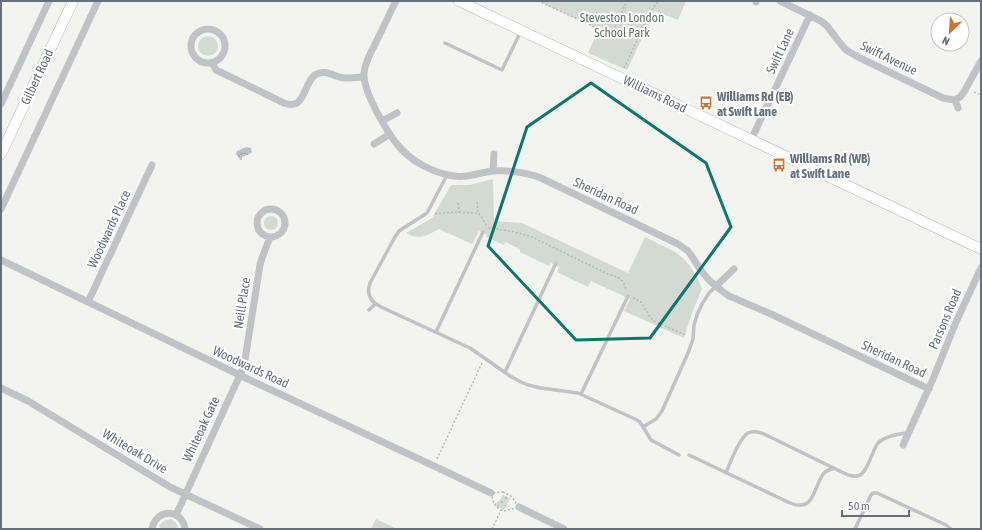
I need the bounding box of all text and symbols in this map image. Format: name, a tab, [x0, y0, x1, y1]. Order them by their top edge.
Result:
park label: Steveston London School Park	[580, 10, 664, 40]
north arrow	[930, 12, 970, 52]
street label: Swift Lane	[763, 26, 797, 76]
text: N	[940, 34, 951, 48]
street label: Swift Avenue	[858, 38, 920, 78]
street label: Gilbert Road	[18, 47, 56, 107]
street label: Williams Road	[621, 72, 689, 116]
place label: Williams Rd (EB) at Swift Lane	[716, 89, 793, 119]
bus stop icon: Williams Rd (EB) at Swift Lane	[698, 95, 714, 111]
place label: Williams Rd (WB) at Swift Lane	[789, 151, 870, 181]
bus stop icon: Williams Rd (WB) at Swift Lane	[771, 157, 787, 173]
street label: Sheridan Road	[571, 174, 641, 218]
street label: Woodwards Place	[84, 188, 134, 270]
street label: Neill Place	[231, 276, 253, 330]
street label: Parsons Road	[926, 287, 964, 351]
street label: Sheridan Road	[859, 337, 929, 381]
street label: Woodwards Road	[211, 343, 291, 391]
street label: Whiteoak Gate	[179, 394, 223, 464]
street label: Whiteoak Drive	[100, 426, 170, 476]
scale bar	[842, 492, 909, 518]
text: 50 m	[848, 499, 870, 513]

